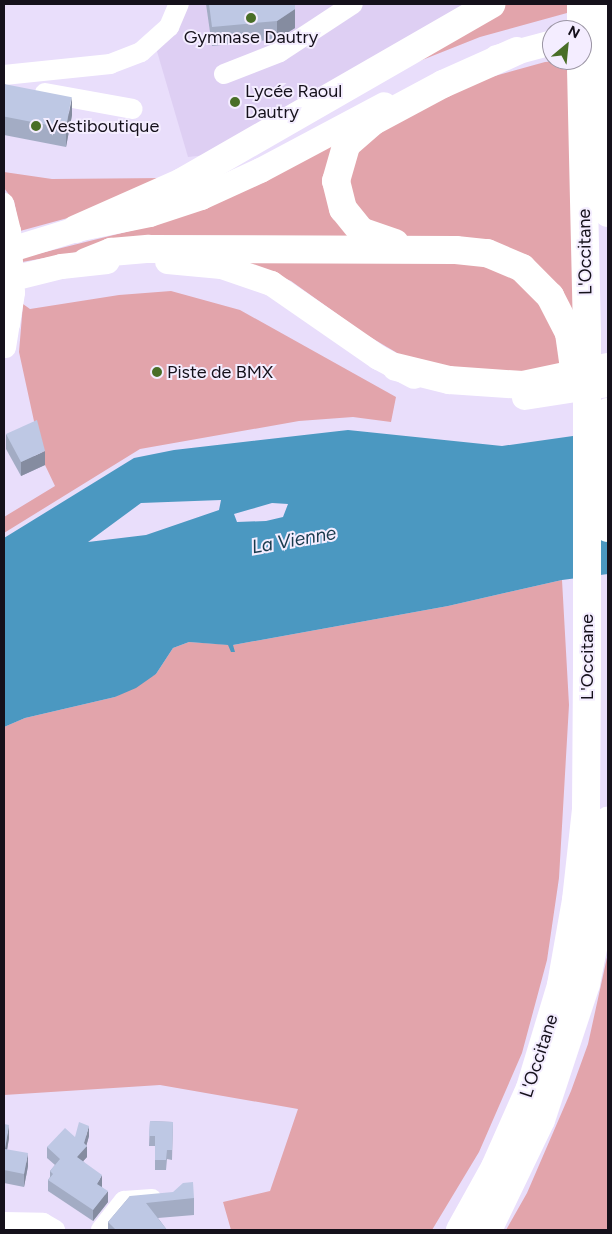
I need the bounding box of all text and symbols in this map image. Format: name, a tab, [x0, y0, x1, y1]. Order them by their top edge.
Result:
marker: Gymnase Dautry	[245, 12, 257, 24]
north arrow	[542, 20, 592, 70]
text: N	[565, 22, 583, 42]
place label: Gymnase Dautry	[184, 26, 318, 48]
place label: Lycée Raoul Dautry	[245, 81, 342, 124]
marker: Lycée Raoul Dautry	[229, 96, 241, 108]
place label: Vestiboutique	[46, 115, 159, 137]
marker: Vestiboutique	[30, 120, 42, 132]
street label: L'Occitane	[573, 209, 597, 295]
place label: Piste de BMX	[167, 361, 273, 383]
marker: Piste de BMX	[151, 366, 163, 378]
water label: La Vienne	[250, 521, 338, 559]
street label: L'Occitane	[576, 614, 598, 700]
street label: L'Occitane	[515, 1012, 563, 1100]

